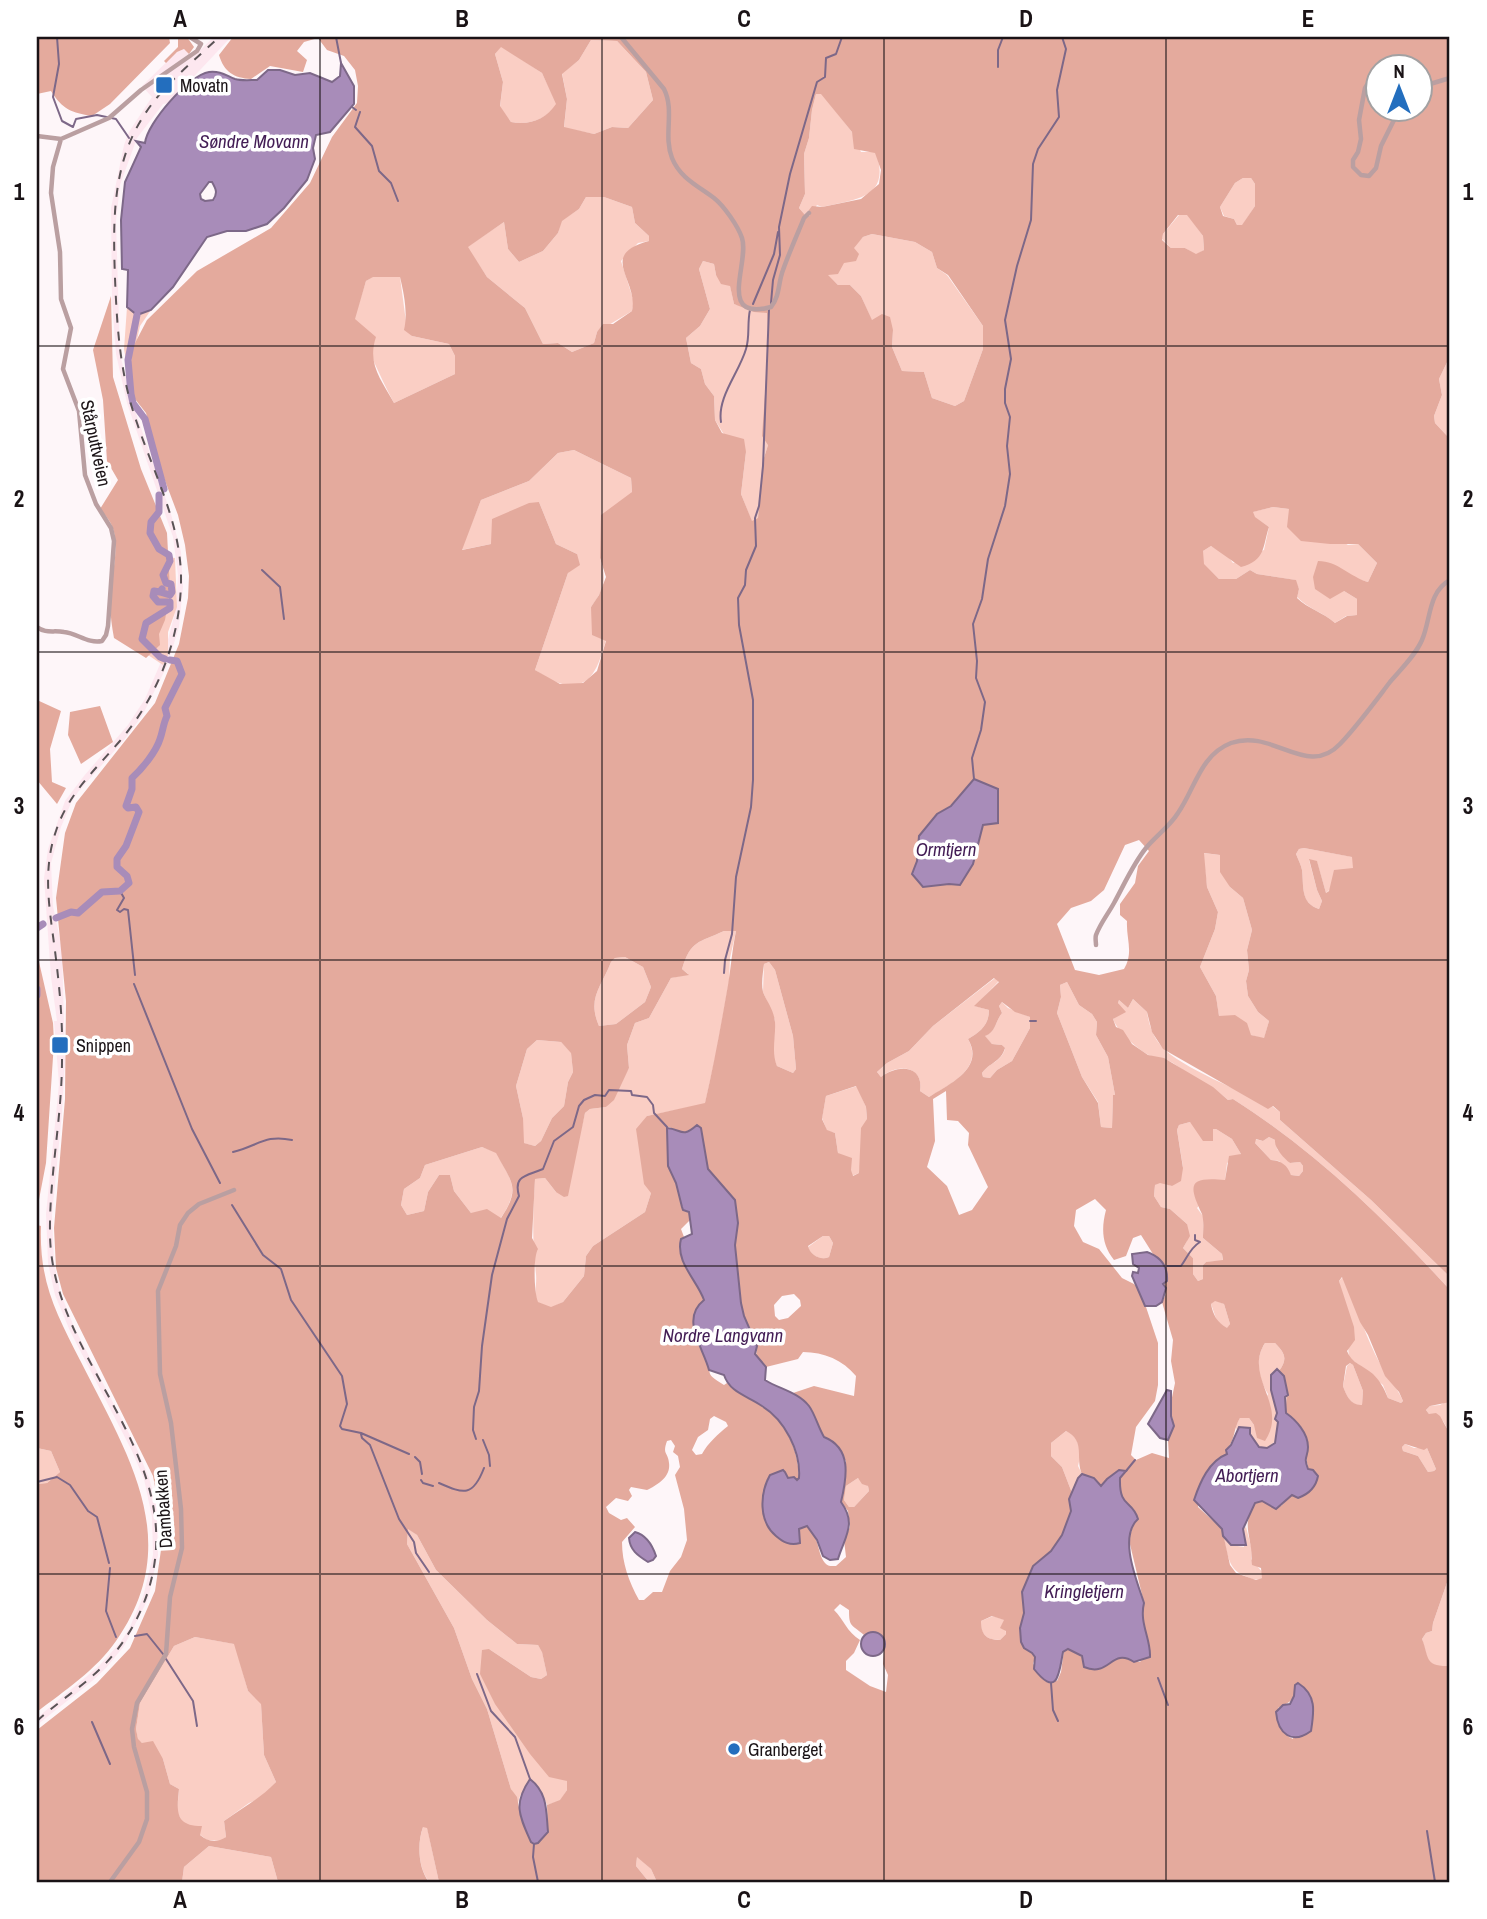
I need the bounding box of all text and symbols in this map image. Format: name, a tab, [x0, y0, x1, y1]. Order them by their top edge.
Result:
text: A	[173, 3, 187, 34]
text: B	[455, 3, 469, 34]
text: C	[737, 3, 751, 34]
text: D	[1019, 3, 1033, 34]
text: E	[1302, 3, 1314, 34]
north arrow	[1364, 52, 1434, 122]
text: N	[1393, 58, 1405, 84]
place label: Movatn	[180, 73, 228, 98]
marker: Movatn	[154, 75, 174, 95]
water label: Søndre Movann	[199, 128, 309, 154]
text: 1	[14, 176, 25, 207]
text: 1	[1463, 176, 1474, 207]
street label: Stårputtveien	[75, 397, 117, 489]
text: 2	[14, 483, 24, 514]
text: 2	[1463, 483, 1473, 514]
text: 3	[14, 790, 24, 821]
text: 3	[1463, 790, 1473, 821]
water label: Ormtjern	[916, 836, 976, 862]
place label: Snippen	[76, 1033, 131, 1058]
marker: Snippen	[50, 1035, 70, 1055]
text: 4	[14, 1097, 25, 1128]
text: 4	[1463, 1097, 1474, 1128]
water label: Nordre Langvann	[663, 1322, 783, 1348]
text: 5	[14, 1404, 24, 1435]
text: 5	[1463, 1404, 1473, 1435]
water label: Abortjern	[1214, 1462, 1279, 1488]
street label: Dambakken	[148, 1469, 178, 1549]
water label: Kringletjern	[1044, 1578, 1124, 1604]
text: 6	[14, 1711, 24, 1742]
text: 6	[1463, 1711, 1473, 1742]
place label: Granberget	[748, 1737, 823, 1762]
marker: Granberget	[726, 1741, 742, 1757]
text: A	[173, 1884, 187, 1915]
text: B	[455, 1884, 469, 1915]
text: C	[737, 1884, 751, 1915]
text: D	[1019, 1884, 1033, 1915]
text: E	[1302, 1884, 1314, 1915]

